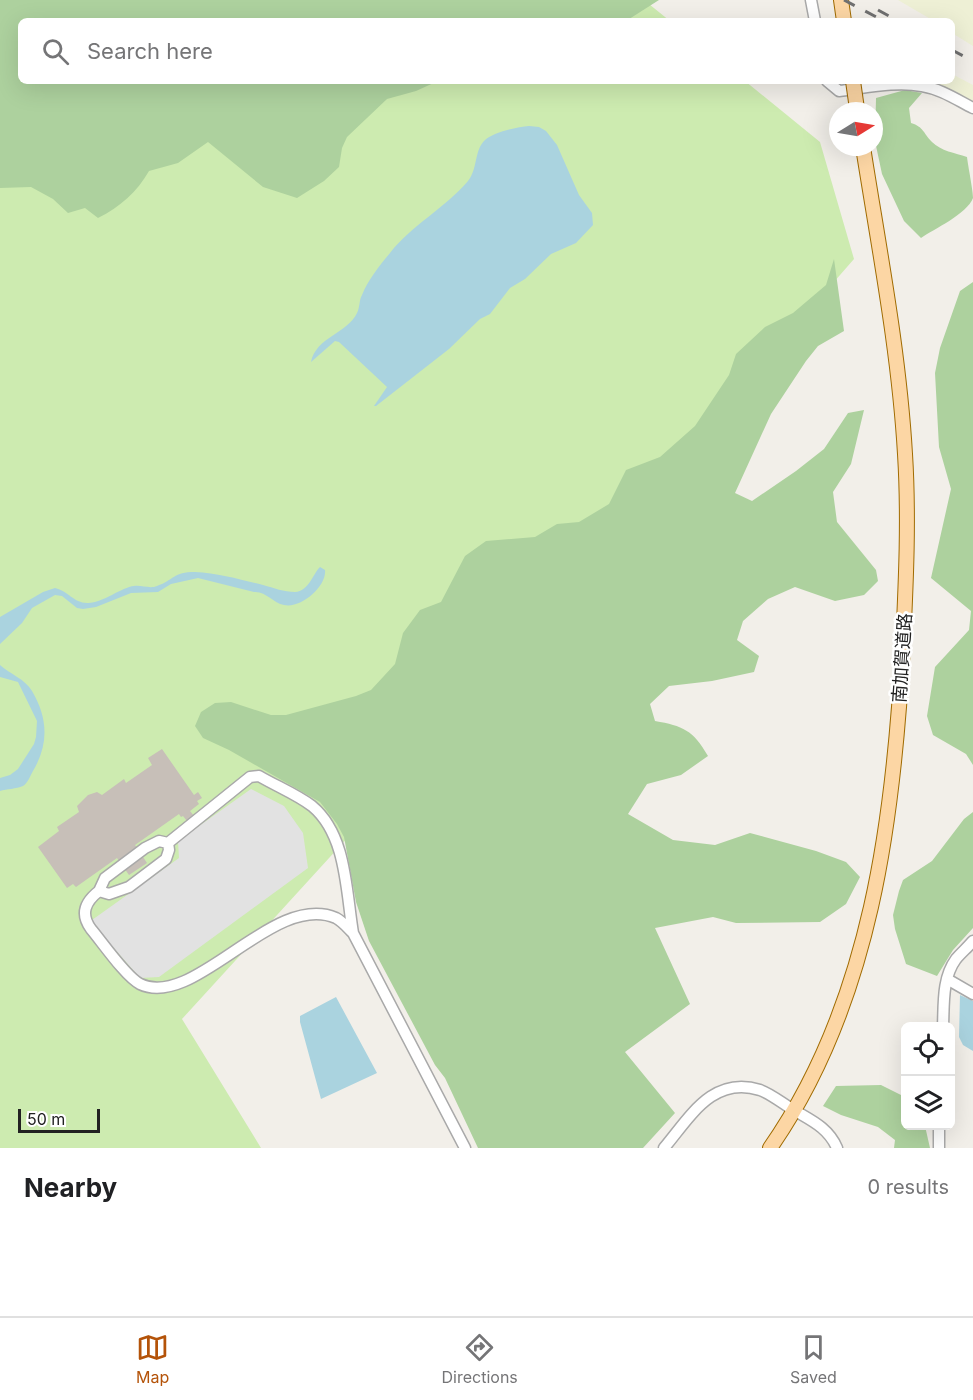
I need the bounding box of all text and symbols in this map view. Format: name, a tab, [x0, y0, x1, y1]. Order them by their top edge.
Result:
search box	[18, 18, 955, 84]
icon: search	[39, 35, 72, 68]
text: Search here	[87, 38, 213, 64]
north arrow	[829, 102, 883, 156]
street label: 南加賀道路	[888, 612, 916, 704]
map controls	[901, 1022, 955, 1130]
button: locate	[901, 1022, 955, 1076]
button: layers	[901, 1076, 955, 1130]
scale bar	[18, 1106, 100, 1134]
text: 50 m	[27, 1109, 65, 1129]
text: Nearby	[24, 1172, 117, 1203]
text: 0 results	[867, 1175, 949, 1199]
tab: Map	[136, 1331, 169, 1387]
tab: Directions	[442, 1331, 518, 1387]
tab: Saved	[790, 1331, 837, 1387]

